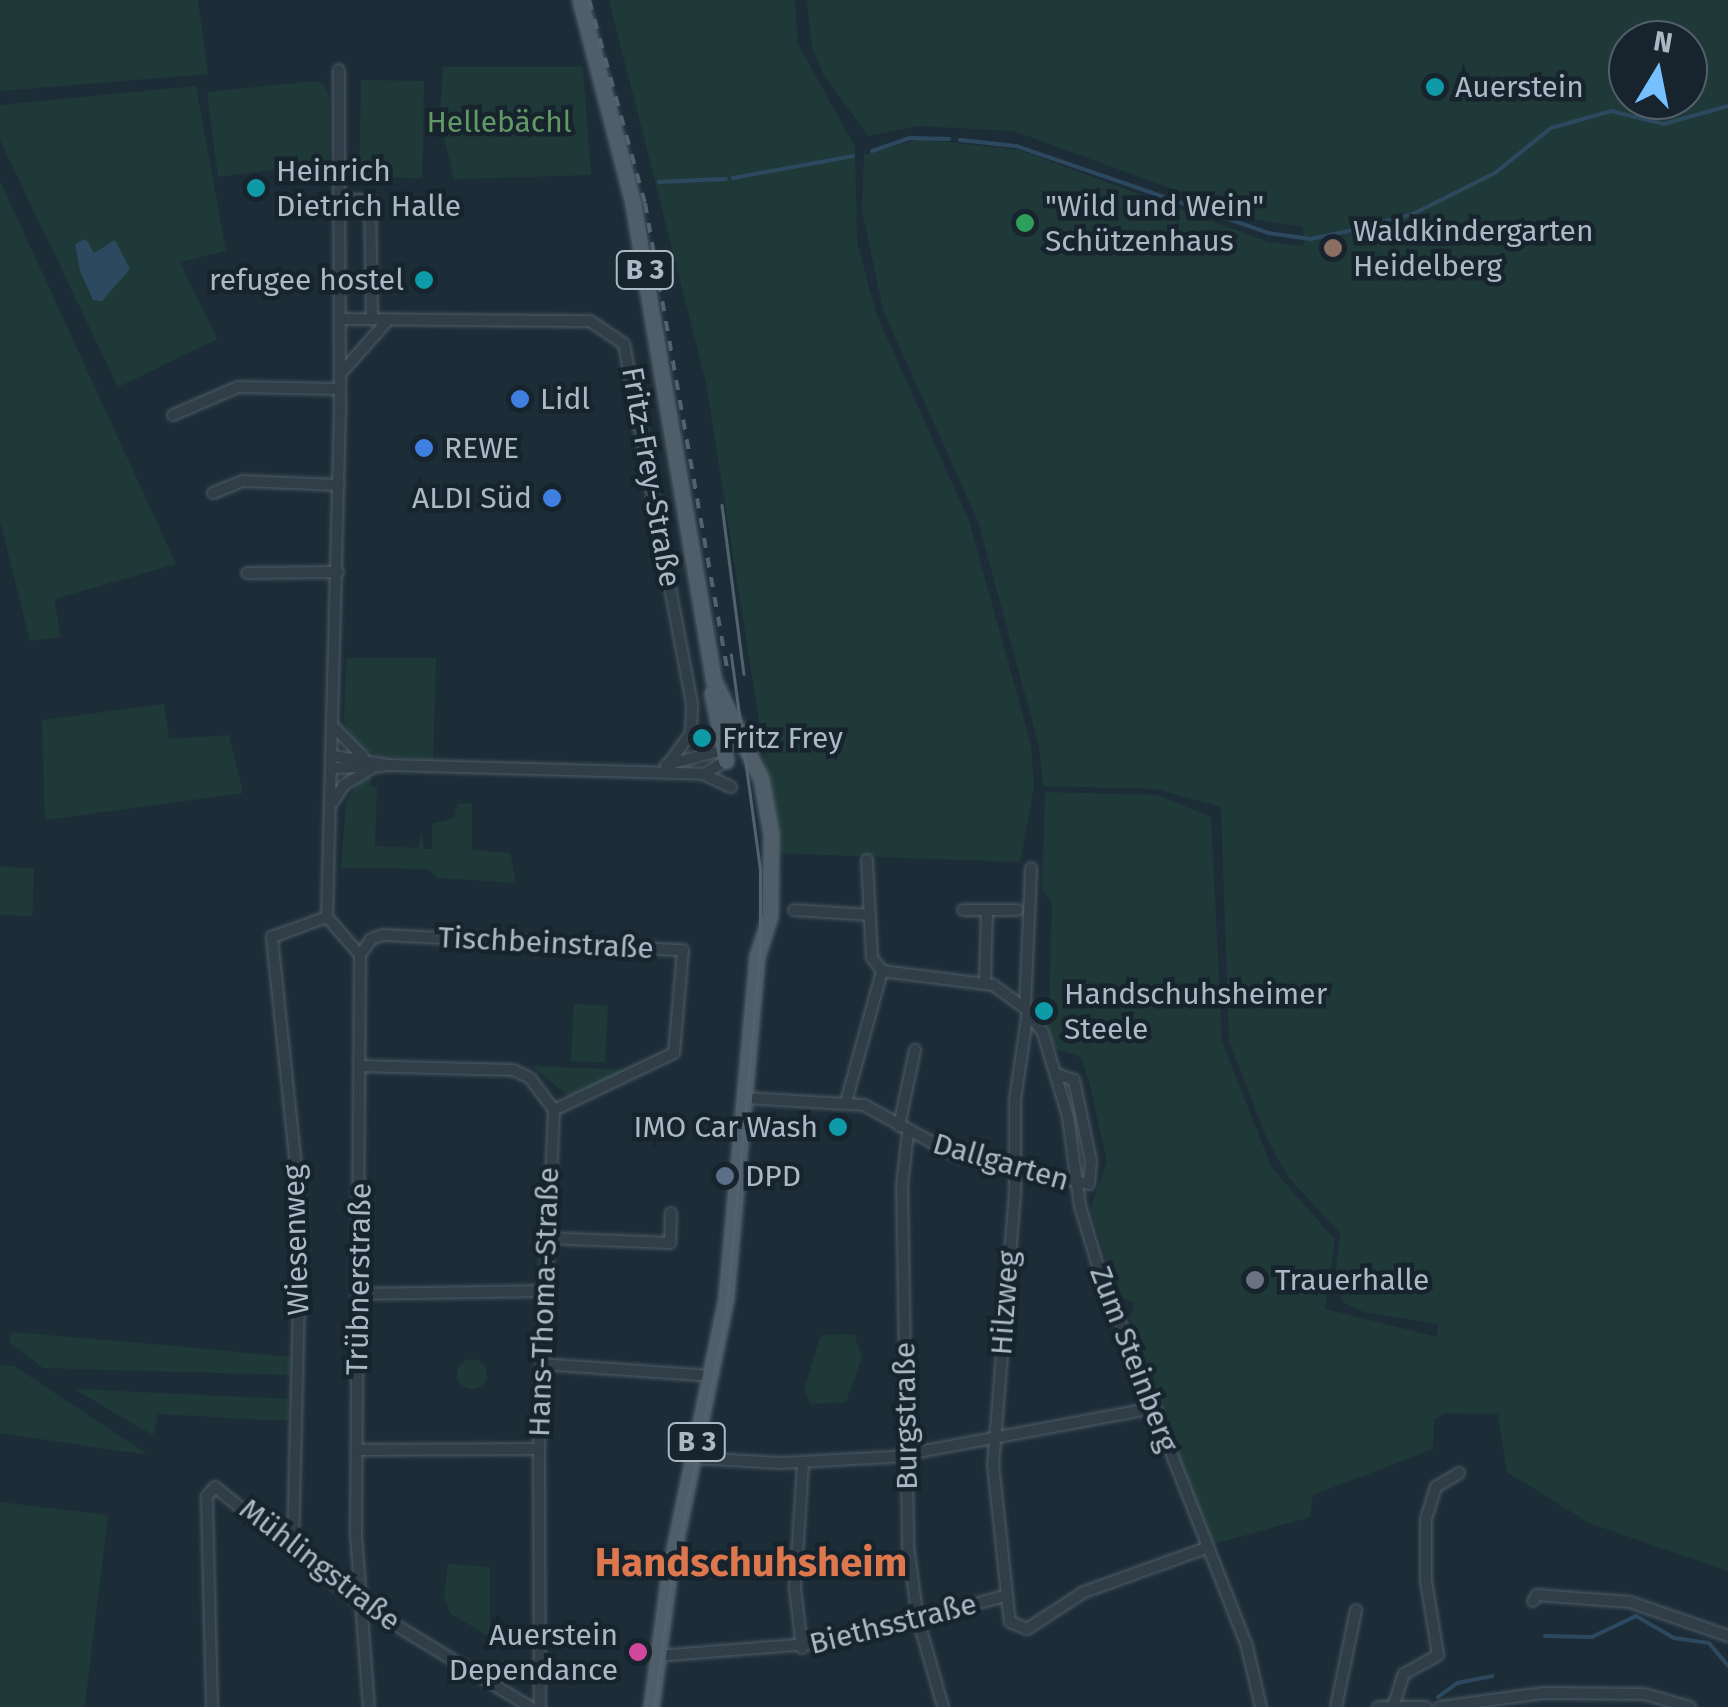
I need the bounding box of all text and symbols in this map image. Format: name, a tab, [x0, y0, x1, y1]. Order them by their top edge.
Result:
north arrow	[1608, 20, 1708, 120]
text: N	[1651, 24, 1675, 60]
place label: Auerstein	[1455, 69, 1584, 105]
marker: Auerstein	[1424, 76, 1446, 98]
park label: Hellebächl	[426, 104, 572, 140]
place label: Heinrich Dietrich Halle	[276, 153, 461, 224]
marker: Heinrich Dietrich Halle	[245, 177, 267, 199]
place label: "Wild und Wein" Schützenhaus	[1045, 188, 1264, 258]
marker: "Wild und Wein" Schützenhaus	[1014, 212, 1036, 234]
place label: Waldkindergarten Heidelberg	[1353, 213, 1594, 284]
marker: Waldkindergarten Heidelberg	[1322, 237, 1344, 259]
road number: B 3	[615, 247, 675, 293]
place label: refugee hostel	[209, 262, 404, 298]
marker: refugee hostel	[413, 269, 435, 291]
street label: Fritz-Frey-Straße	[614, 364, 688, 590]
place label: Lidl	[540, 381, 590, 417]
marker: Lidl	[509, 388, 531, 410]
place label: REWE	[444, 430, 519, 466]
marker: REWE	[413, 437, 435, 459]
place label: ALDI Süd	[412, 480, 532, 516]
marker: ALDI Süd	[541, 487, 563, 509]
place label: Fritz Frey	[722, 720, 843, 756]
marker: Fritz Frey	[691, 727, 713, 749]
street label: Tischbeinstraße	[437, 919, 655, 967]
place label: Handschuhsheimer Steele	[1064, 976, 1327, 1046]
marker: Handschuhsheimer Steele	[1033, 1000, 1055, 1022]
place label: IMO Car Wash	[634, 1109, 818, 1145]
marker: IMO Car Wash	[827, 1116, 849, 1138]
street label: Dallgarten	[929, 1125, 1073, 1199]
place label: DPD	[745, 1158, 801, 1194]
street label: Wiesenweg	[275, 1164, 317, 1316]
marker: DPD	[714, 1165, 736, 1187]
street label: Hans-Thoma-Straße	[521, 1166, 567, 1438]
street label: Trübnerstraße	[339, 1183, 379, 1375]
street label: Hilzweg	[983, 1250, 1027, 1356]
street label: Zum Steinberg	[1082, 1261, 1186, 1457]
place label: Trauerhalle	[1275, 1262, 1429, 1298]
marker: Trauerhalle	[1244, 1269, 1266, 1291]
street label: Burgstraße	[887, 1342, 925, 1490]
road number: B 3	[667, 1419, 727, 1465]
street label: Mühlingstraße	[232, 1491, 408, 1639]
district label: Handschuhsheim	[595, 1539, 907, 1587]
street label: Biethsstraße	[806, 1586, 980, 1662]
place label: Auerstein Dependance	[449, 1617, 618, 1688]
marker: Auerstein Dependance	[627, 1641, 649, 1663]

